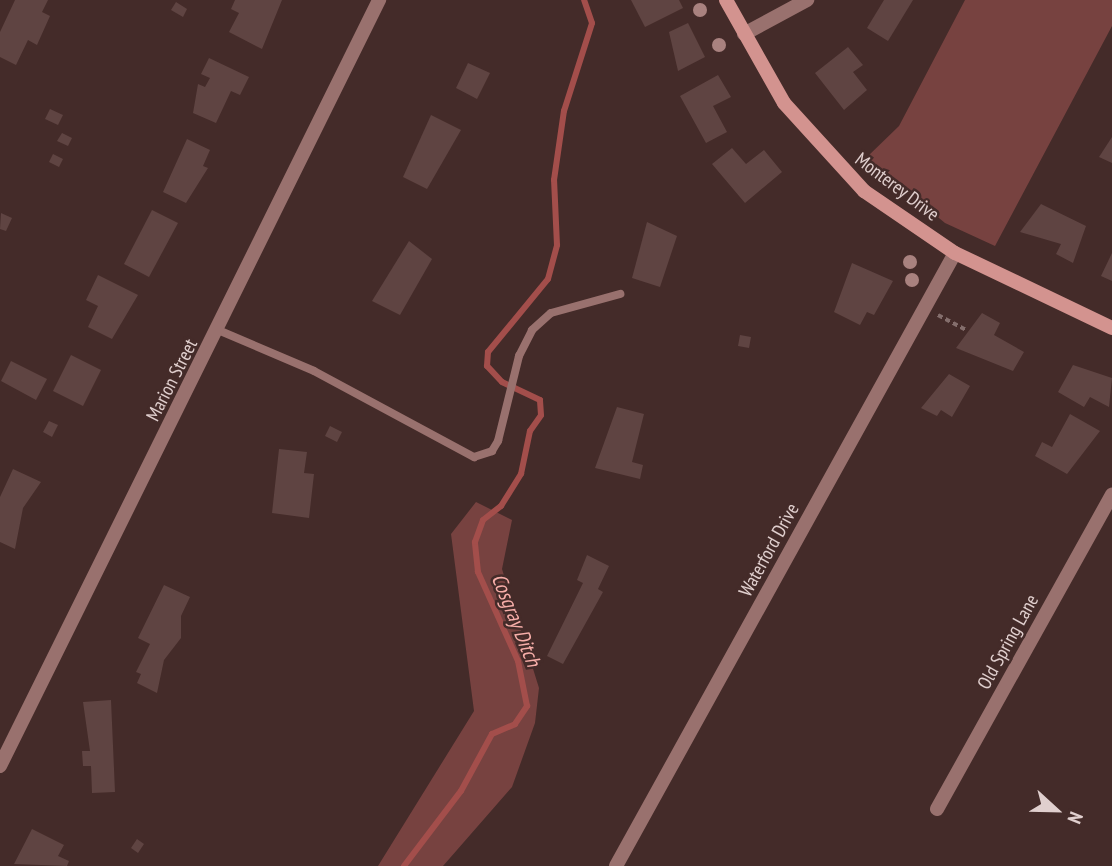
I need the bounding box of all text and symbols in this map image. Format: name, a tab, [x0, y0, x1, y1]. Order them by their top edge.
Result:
street label: Monterey Drive	[850, 148, 944, 226]
street label: Marion Street	[142, 335, 202, 425]
street label: Waterford Drive	[734, 500, 804, 600]
water label: Cosgray Ditch	[486, 570, 546, 670]
street label: Old Spring Lane	[973, 591, 1043, 693]
north arrow	[1021, 775, 1091, 845]
text: N	[1062, 809, 1089, 827]

